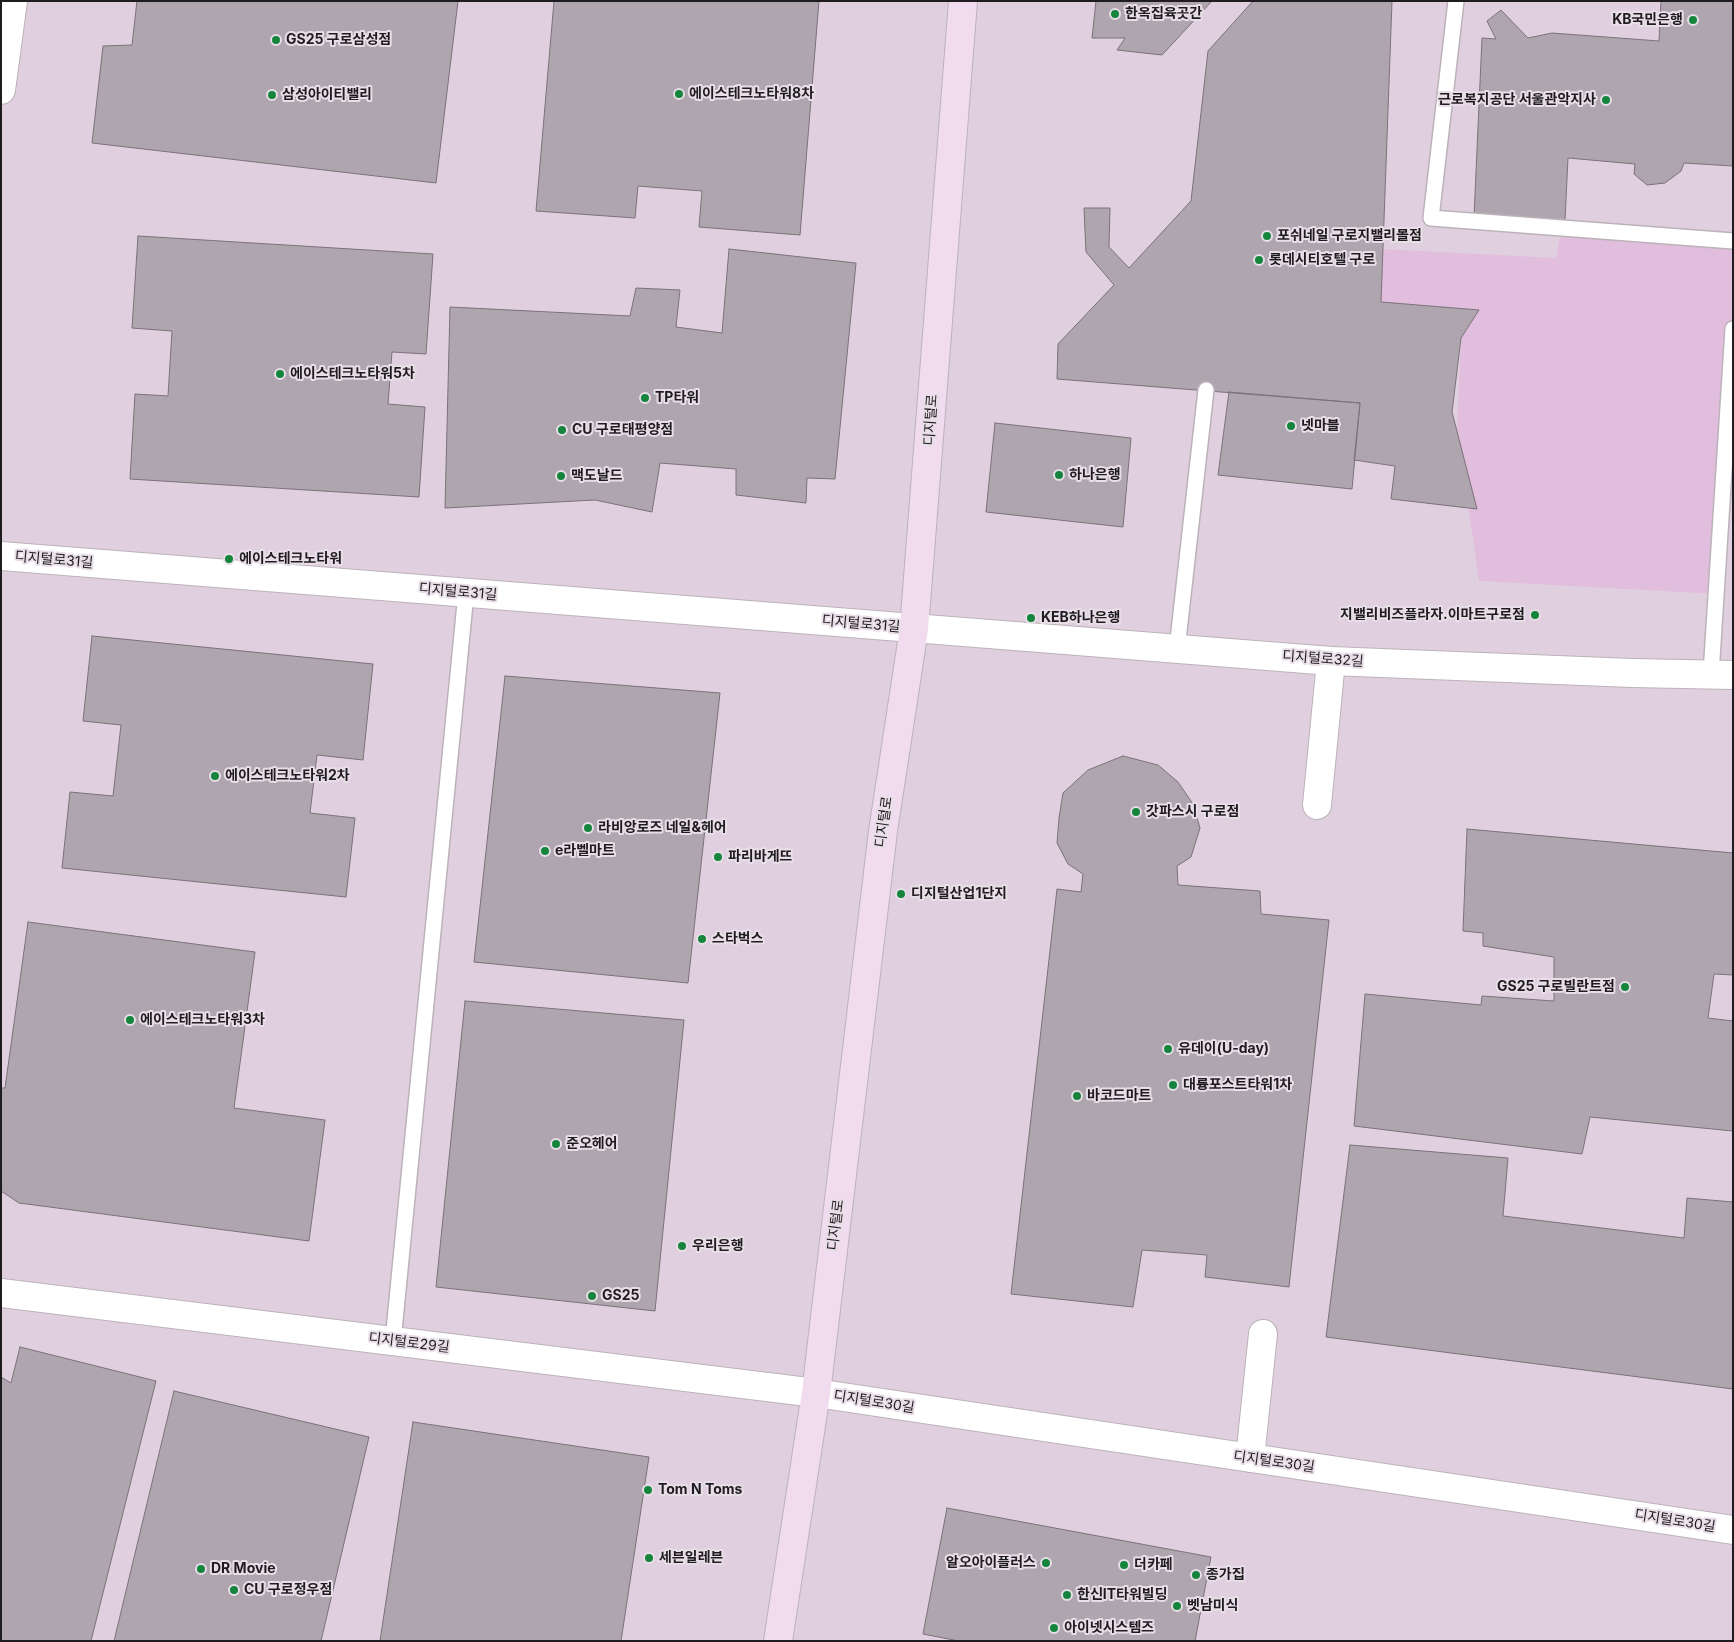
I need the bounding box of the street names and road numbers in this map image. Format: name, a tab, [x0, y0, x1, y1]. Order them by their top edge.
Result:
street label: 디지털로	[921, 394, 941, 446]
street label: 디지털로31길	[14, 548, 94, 572]
street label: 디지털로31길	[418, 580, 498, 604]
street label: 디지털로31길	[821, 612, 901, 636]
street label: 디지털로32길	[1282, 648, 1364, 670]
street label: 디지털로	[872, 795, 896, 849]
street label: 디지털로	[825, 1198, 847, 1252]
street label: 디지털로29길	[367, 1330, 451, 1356]
street label: 디지털로30길	[832, 1387, 916, 1417]
street label: 디지털로30길	[1232, 1448, 1316, 1476]
street label: 디지털로30길	[1633, 1506, 1717, 1536]

